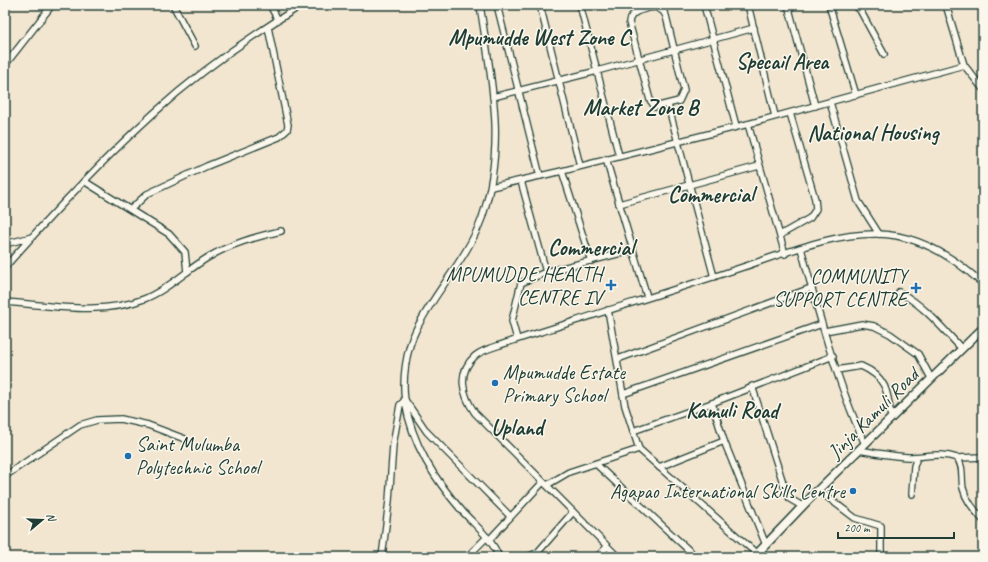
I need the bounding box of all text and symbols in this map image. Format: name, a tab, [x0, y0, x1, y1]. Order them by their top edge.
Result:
district label: Mpumudde West Zone C	[448, 24, 633, 52]
district label: Specail Area	[736, 48, 830, 76]
district label: Market Zone B	[583, 94, 700, 122]
district label: National Housing	[808, 119, 940, 147]
district label: Commercial	[668, 181, 758, 209]
district label: Commercial	[548, 234, 638, 262]
place label: MPUMUDDE HEALTH CENTRE IV	[446, 262, 606, 310]
place label: COMMUNITY SUPPORT CENTRE	[773, 264, 910, 312]
marker: MPUMUDDE HEALTH CENTRE IV	[605, 279, 617, 291]
marker: COMMUNITY SUPPORT CENTRE	[910, 282, 922, 294]
place label: Mpumudde Estate Primary School	[503, 360, 626, 408]
street label: Jinja Kamuli Road	[822, 360, 926, 465]
marker: Mpumudde Estate Primary School	[490, 378, 500, 388]
district label: Kamuli Road	[686, 397, 782, 425]
district label: Upland	[491, 414, 547, 442]
place label: Saint Mulumba Polytechnic School	[136, 432, 263, 480]
marker: Saint Mulumba Polytechnic School	[123, 451, 133, 461]
place label: Agapao International Skills Centre	[610, 479, 846, 504]
marker: Agapao International Skills Centre	[848, 486, 858, 496]
north arrow	[22, 500, 62, 540]
text: N	[44, 511, 60, 524]
scale bar	[838, 514, 954, 540]
text: 200 m	[844, 520, 871, 536]

